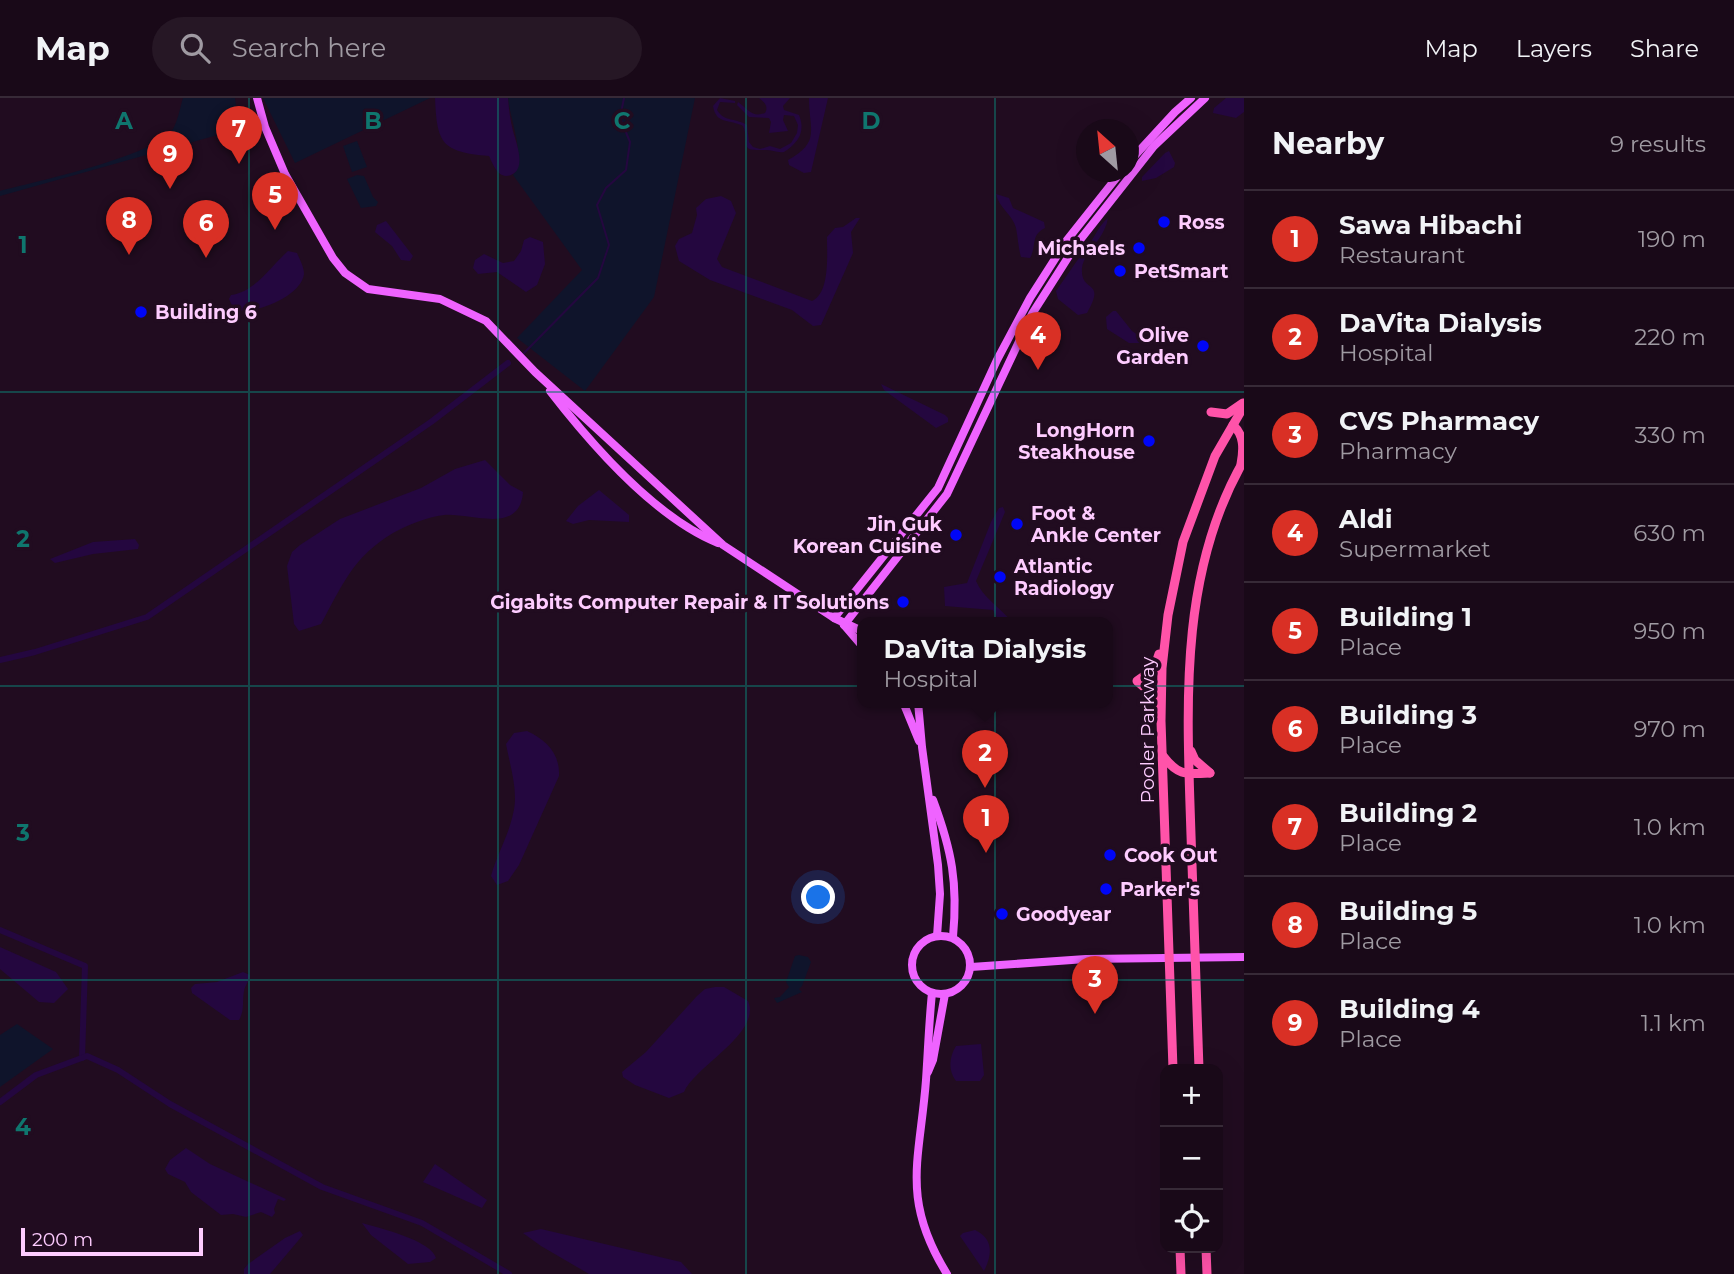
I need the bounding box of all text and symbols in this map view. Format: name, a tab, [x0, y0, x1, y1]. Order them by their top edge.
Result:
search box	[152, 17, 642, 80]
text: Map	[35, 28, 110, 68]
icon: search	[176, 29, 214, 67]
text: Search here	[232, 32, 386, 64]
text: Map	[1424, 34, 1478, 63]
text: Layers	[1516, 34, 1592, 63]
text: Share	[1630, 34, 1699, 63]
pin: 7	[216, 106, 262, 164]
text: A	[114, 107, 133, 135]
text: B	[364, 107, 382, 135]
text: C	[614, 107, 631, 135]
text: D	[862, 107, 881, 135]
north arrow	[1076, 119, 1139, 182]
text: Nearby	[1272, 125, 1384, 162]
text: 9 results	[1610, 130, 1706, 158]
pin: 9	[147, 131, 193, 189]
pin: 5	[252, 172, 298, 230]
pin: 8	[106, 197, 152, 255]
pin: 6	[183, 200, 229, 258]
text: Sawa Hibachi	[1339, 209, 1522, 241]
place label: Ross	[1178, 211, 1225, 234]
marker: Ross	[1156, 214, 1172, 230]
text: 1	[1290, 225, 1300, 253]
text: 190 m	[1638, 225, 1706, 253]
text: 1	[18, 231, 28, 259]
place label: Michaels	[1037, 237, 1125, 260]
marker: Michaels	[1131, 240, 1147, 256]
text: Restaurant	[1339, 241, 1465, 269]
place label: PetSmart	[1134, 260, 1228, 283]
marker: PetSmart	[1112, 263, 1128, 279]
place label: Building 6	[155, 301, 257, 324]
marker: Building 6	[133, 304, 149, 320]
text: DaVita Dialysis	[1339, 307, 1542, 339]
pin: 4	[1015, 312, 1061, 370]
text: 2	[1288, 323, 1302, 351]
text: 220 m	[1634, 323, 1706, 351]
place label: Olive Garden	[1116, 324, 1189, 369]
marker: Olive Garden	[1195, 338, 1211, 354]
text: Hospital	[1339, 339, 1434, 367]
text: CVS Pharmacy	[1339, 405, 1539, 437]
place label: LongHorn Steakhouse	[1018, 419, 1135, 464]
text: 3	[1288, 421, 1302, 449]
text: 330 m	[1635, 421, 1706, 449]
marker: LongHorn Steakhouse	[1141, 433, 1157, 449]
text: Pharmacy	[1339, 437, 1457, 465]
place label: Foot & Ankle Center	[1030, 502, 1161, 547]
text: Aldi	[1339, 503, 1393, 535]
place label: Jin Guk Korean Cuisine	[793, 513, 943, 558]
marker: Foot & Ankle Center	[1009, 516, 1025, 532]
text: 4	[1287, 519, 1303, 547]
text: 630 m	[1633, 519, 1706, 547]
text: 2	[16, 525, 30, 553]
marker: Jin Guk Korean Cuisine	[948, 527, 964, 543]
text: Supermarket	[1339, 535, 1491, 563]
place label: Atlantic Radiology	[1013, 555, 1114, 600]
marker: Atlantic Radiology	[992, 569, 1008, 585]
place label: Gigabits Computer Repair & IT Solutions	[490, 591, 889, 614]
marker: Gigabits Computer Repair & IT Solutions	[895, 594, 911, 610]
text: Building 1	[1339, 601, 1472, 633]
popup	[857, 617, 1113, 708]
text: 5	[1288, 617, 1302, 645]
text: 950 m	[1633, 617, 1706, 645]
text: DaVita Dialysis	[884, 633, 1086, 665]
text: Place	[1339, 633, 1402, 661]
street label: Pooler Parkway	[1136, 656, 1159, 803]
text: Hospital	[884, 665, 978, 693]
text: Building 3	[1339, 699, 1477, 731]
text: 6	[1288, 715, 1302, 743]
text: 970 m	[1633, 715, 1706, 743]
pin: 2	[962, 730, 1008, 788]
text: Place	[1339, 731, 1402, 759]
pin: 1	[963, 795, 1009, 853]
text: Building 2	[1339, 797, 1477, 829]
text: 7	[1288, 813, 1302, 841]
text: 1.0 km	[1634, 813, 1706, 841]
text: 3	[15, 819, 30, 847]
text: Place	[1339, 829, 1402, 857]
place label: Cook Out	[1124, 844, 1217, 867]
marker: Cook Out	[1102, 847, 1118, 863]
place label: Parker's	[1120, 878, 1200, 901]
your location	[801, 880, 835, 914]
marker: Parker's	[1098, 881, 1114, 897]
text: Building 5	[1339, 895, 1477, 927]
place label: Goodyear	[1016, 903, 1111, 926]
marker: Goodyear	[994, 906, 1010, 922]
text: 8	[1287, 911, 1303, 939]
text: 1.0 km	[1634, 911, 1706, 939]
text: Place	[1339, 927, 1402, 955]
pin: 3	[1072, 956, 1118, 1014]
text: Building 4	[1339, 993, 1480, 1025]
text: 9	[1288, 1009, 1302, 1037]
text: 1.1 km	[1641, 1009, 1706, 1037]
text: Place	[1339, 1025, 1402, 1053]
map controls	[1160, 1064, 1223, 1253]
button: +	[1160, 1064, 1223, 1127]
text: 4	[15, 1113, 31, 1141]
button: −	[1160, 1127, 1223, 1190]
button: locate	[1160, 1190, 1223, 1253]
scale bar	[21, 1225, 203, 1257]
text: 200 m	[32, 1228, 93, 1251]

